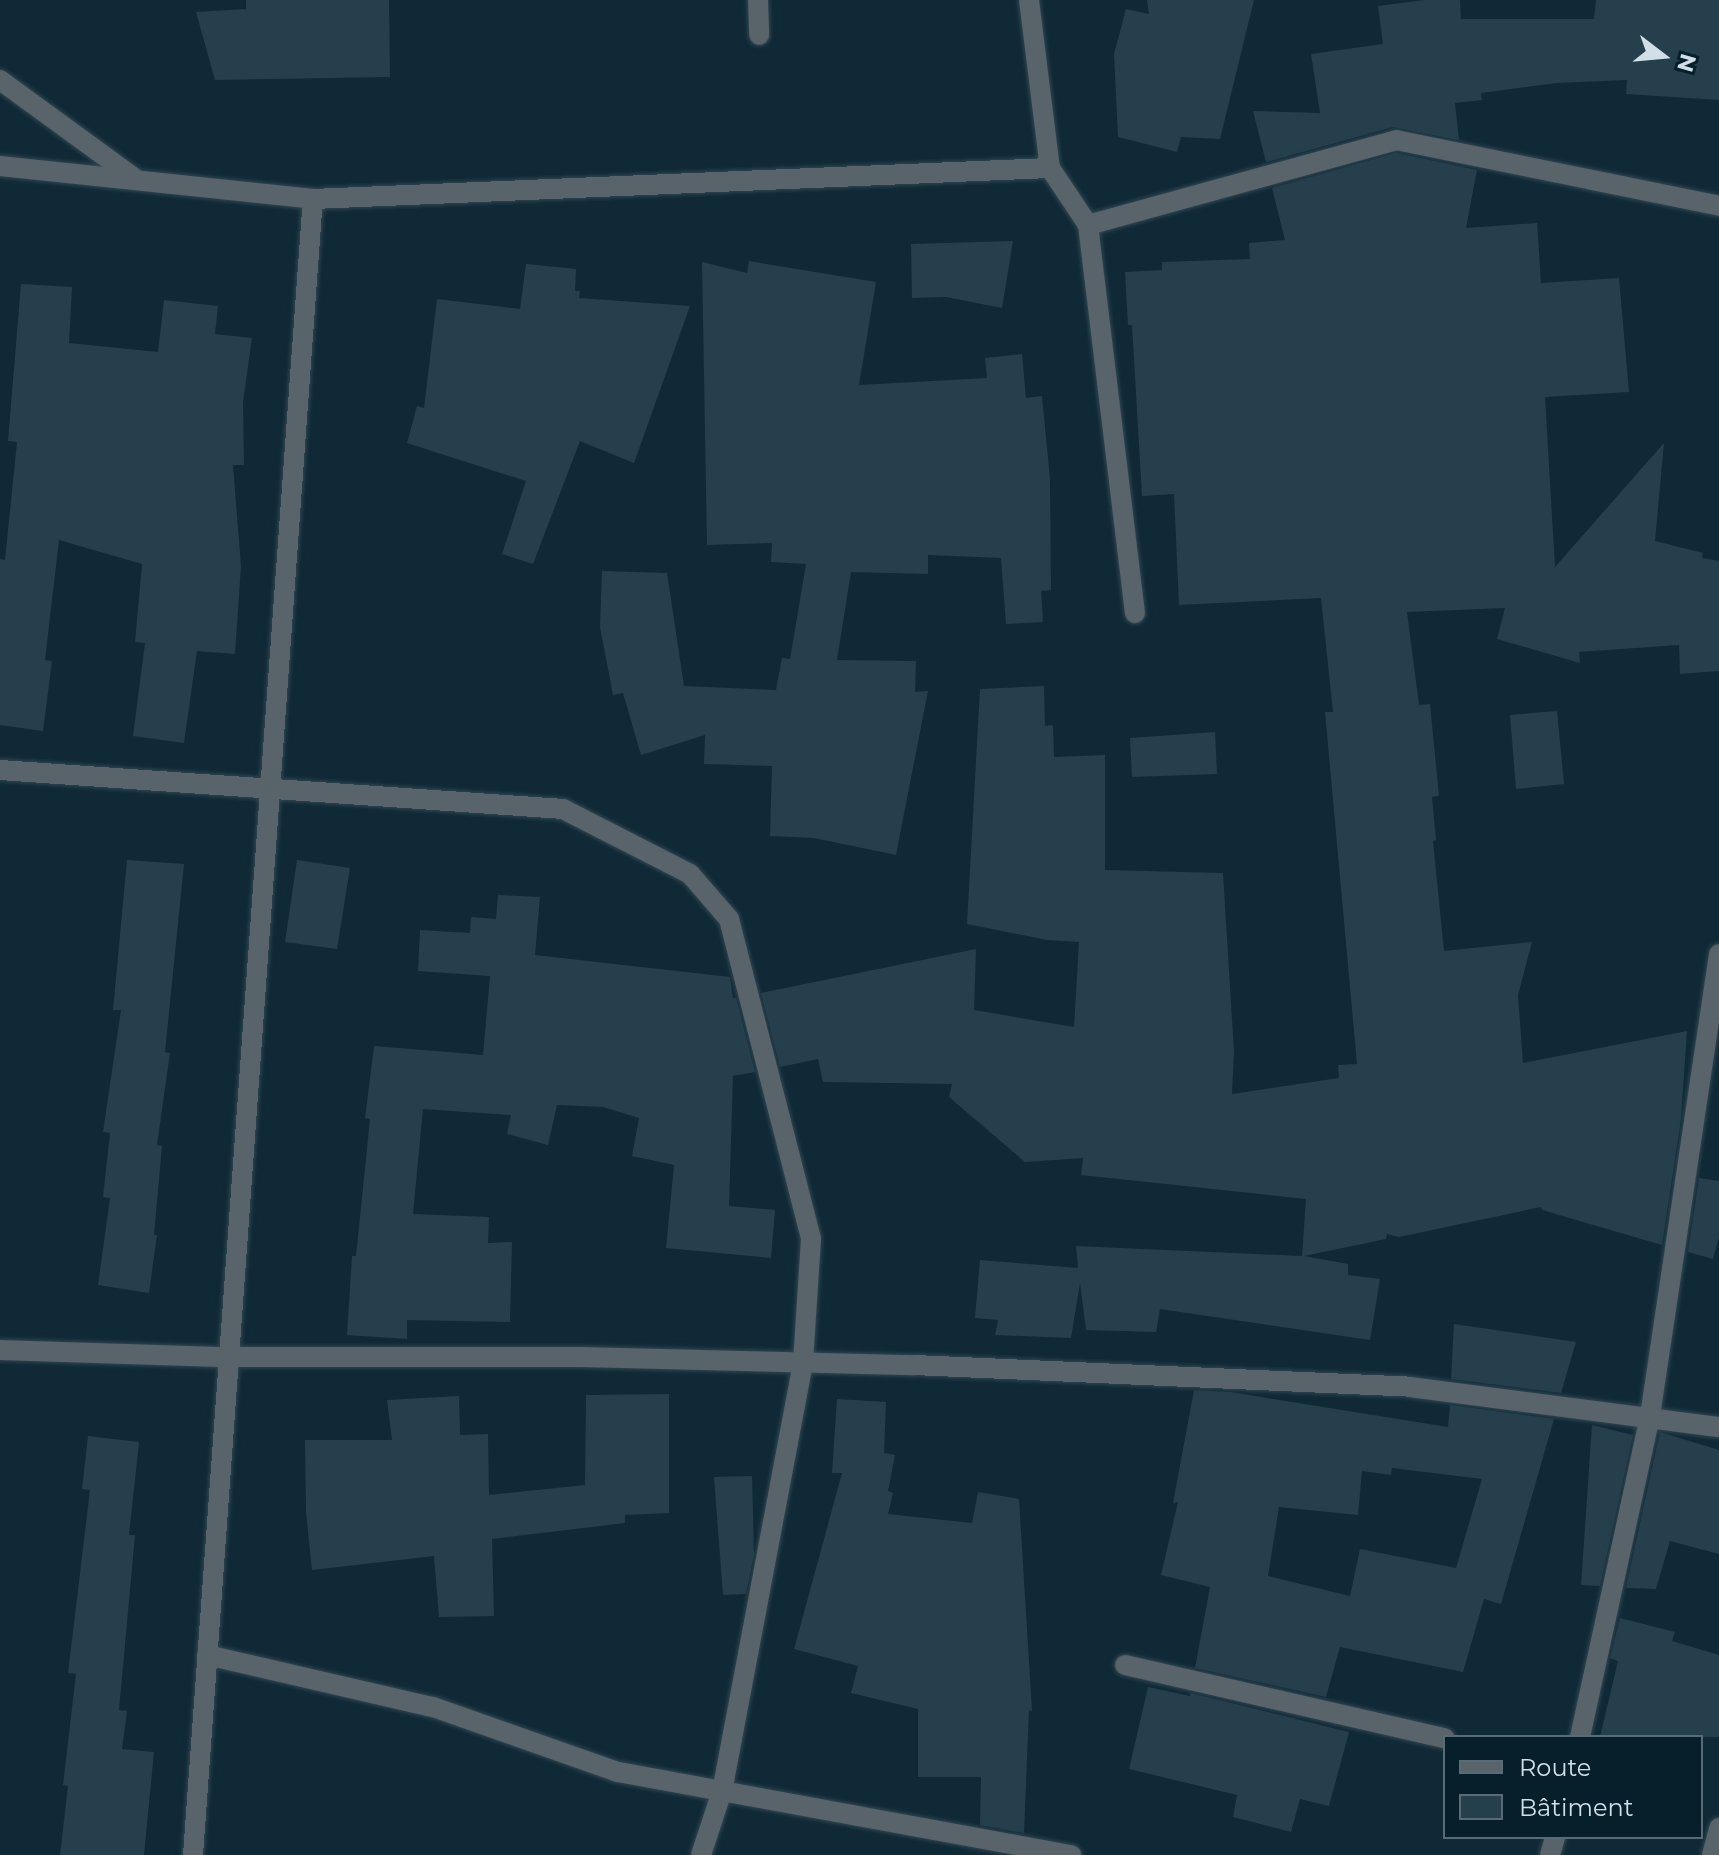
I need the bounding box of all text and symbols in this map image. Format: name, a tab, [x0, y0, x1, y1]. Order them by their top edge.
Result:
north arrow	[1623, 16, 1703, 96]
text: N	[1671, 50, 1702, 75]
legend	[1443, 1735, 1703, 1839]
text: Route	[1519, 1753, 1591, 1782]
text: Bâtiment	[1519, 1793, 1633, 1822]

